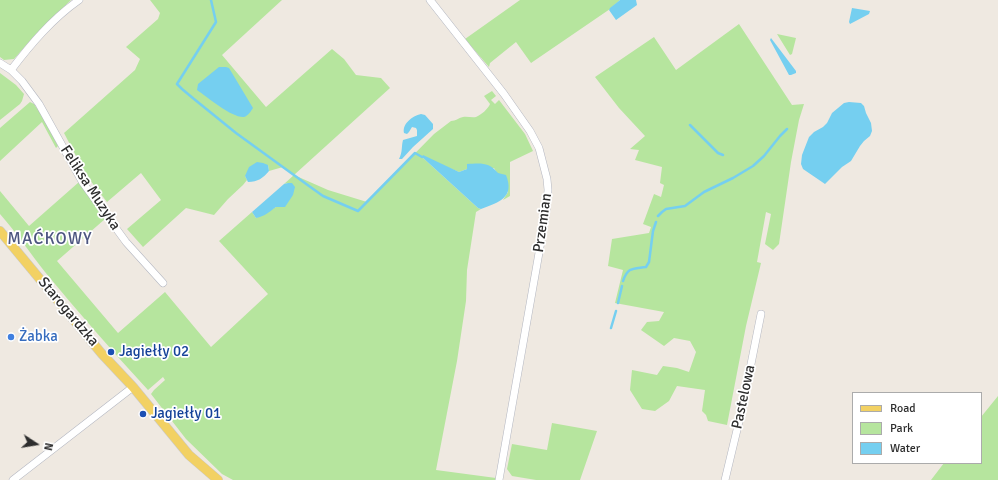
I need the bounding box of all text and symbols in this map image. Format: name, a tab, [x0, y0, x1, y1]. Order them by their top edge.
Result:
street label: Feliksa Muzyka	[56, 142, 124, 234]
street label: Przemian	[530, 192, 556, 254]
district label: MAĆKOWY	[7, 230, 93, 250]
street label: Starogardzka	[34, 274, 102, 350]
place label: Żabka	[19, 328, 58, 346]
marker: Żabka	[6, 332, 16, 342]
place label: Jagiełły 02	[119, 343, 189, 361]
marker: Jagiełły 02	[106, 347, 116, 357]
street label: Pastelowa	[728, 363, 760, 431]
legend	[852, 392, 982, 464]
text: Road	[890, 401, 916, 416]
place label: Jagiełły 01	[151, 405, 221, 423]
marker: Jagiełły 01	[138, 409, 148, 419]
text: Park	[890, 421, 913, 436]
north arrow	[16, 424, 56, 464]
text: Water	[890, 441, 920, 456]
text: N	[41, 442, 55, 452]

